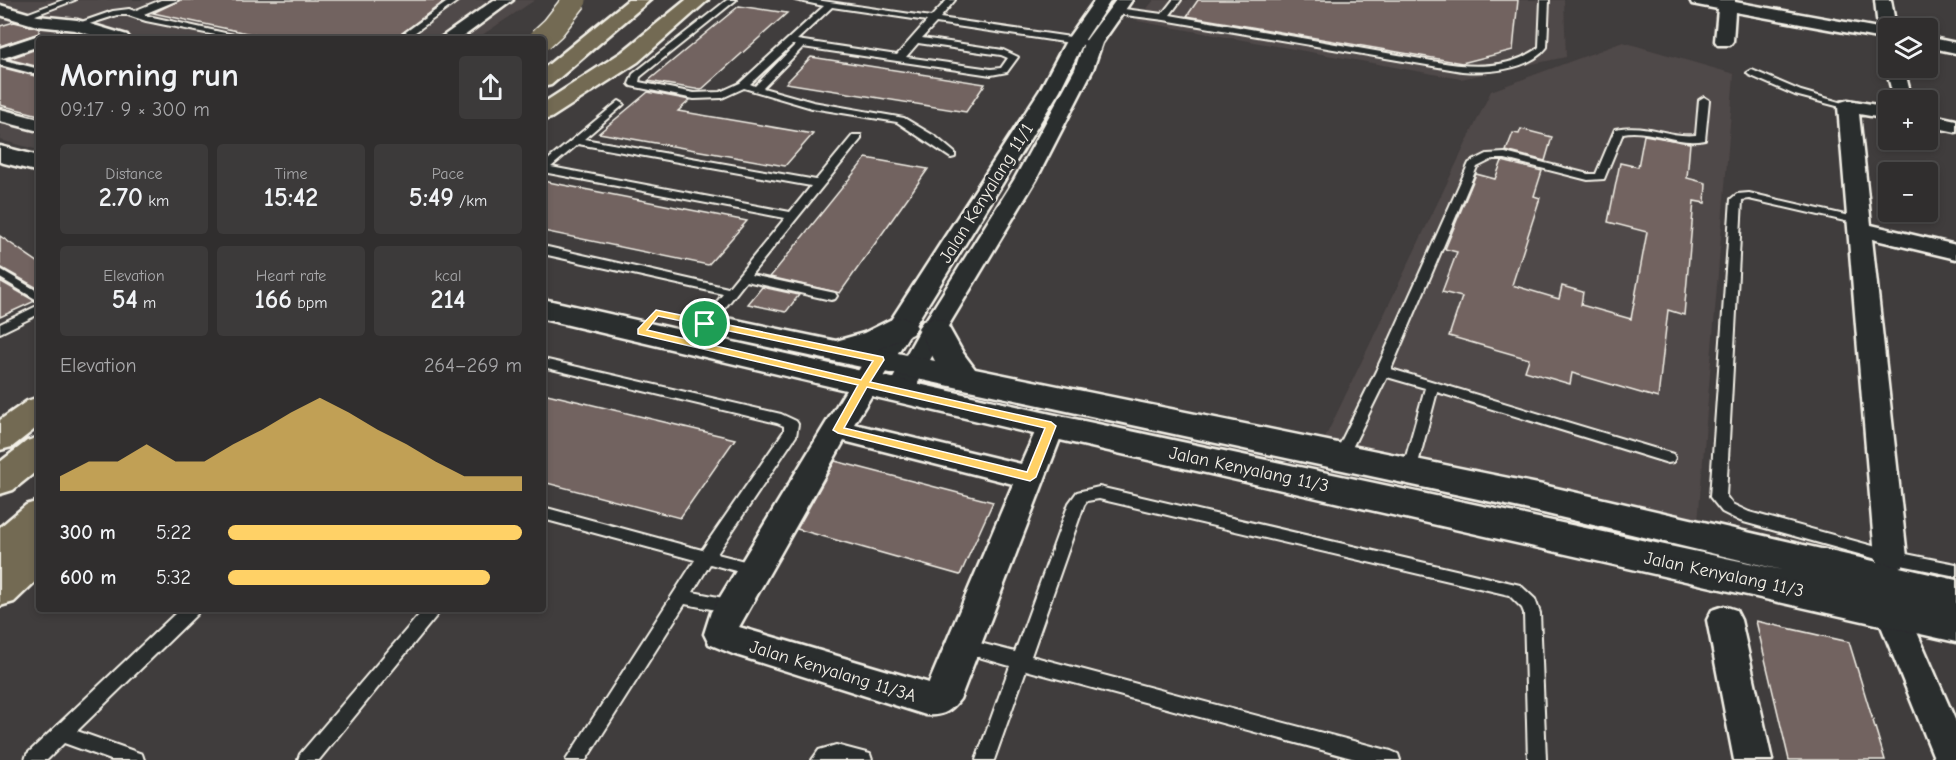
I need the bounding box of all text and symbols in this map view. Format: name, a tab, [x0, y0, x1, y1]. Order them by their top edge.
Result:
map controls	[1878, 18, 1938, 222]
button: layers	[1878, 18, 1938, 78]
text: Morning run	[60, 56, 239, 94]
button: share	[459, 56, 522, 119]
button: +	[1878, 90, 1938, 150]
text: 09:17 · 9 × 300 m	[60, 98, 210, 121]
street label: Jalan Kenyalang 11/1	[935, 120, 1038, 267]
button: −	[1878, 162, 1938, 222]
text: Distance	[105, 165, 163, 183]
text: Time	[274, 165, 308, 183]
text: Pace	[432, 165, 464, 183]
text: 2.70	[99, 183, 143, 213]
text: 15:42	[264, 183, 318, 213]
text: 5:49	[409, 183, 454, 213]
text: km	[143, 192, 169, 210]
text: /km	[454, 192, 487, 210]
text: Elevation	[103, 267, 165, 285]
text: Heart rate	[256, 267, 326, 285]
text: kcal	[435, 267, 461, 285]
text: 54	[112, 285, 138, 315]
text: 166	[254, 285, 292, 315]
text: 214	[430, 285, 466, 315]
text: m	[138, 294, 156, 312]
text: bpm	[292, 294, 328, 312]
pin	[679, 298, 730, 349]
icon: arrive	[688, 307, 721, 340]
text: Elevation	[60, 354, 137, 377]
text: 264–269 m	[424, 354, 522, 377]
street label: Jalan Kenyalang 11/3	[1167, 442, 1331, 497]
text: 300 m	[60, 521, 116, 544]
text: 5:22	[156, 521, 191, 544]
street label: Jalan Kenyalang 11/3	[1642, 547, 1806, 602]
text: 600 m	[60, 566, 116, 589]
text: 5:32	[156, 566, 191, 589]
street label: Jalan Kenyalang 11/3A	[747, 636, 919, 707]

